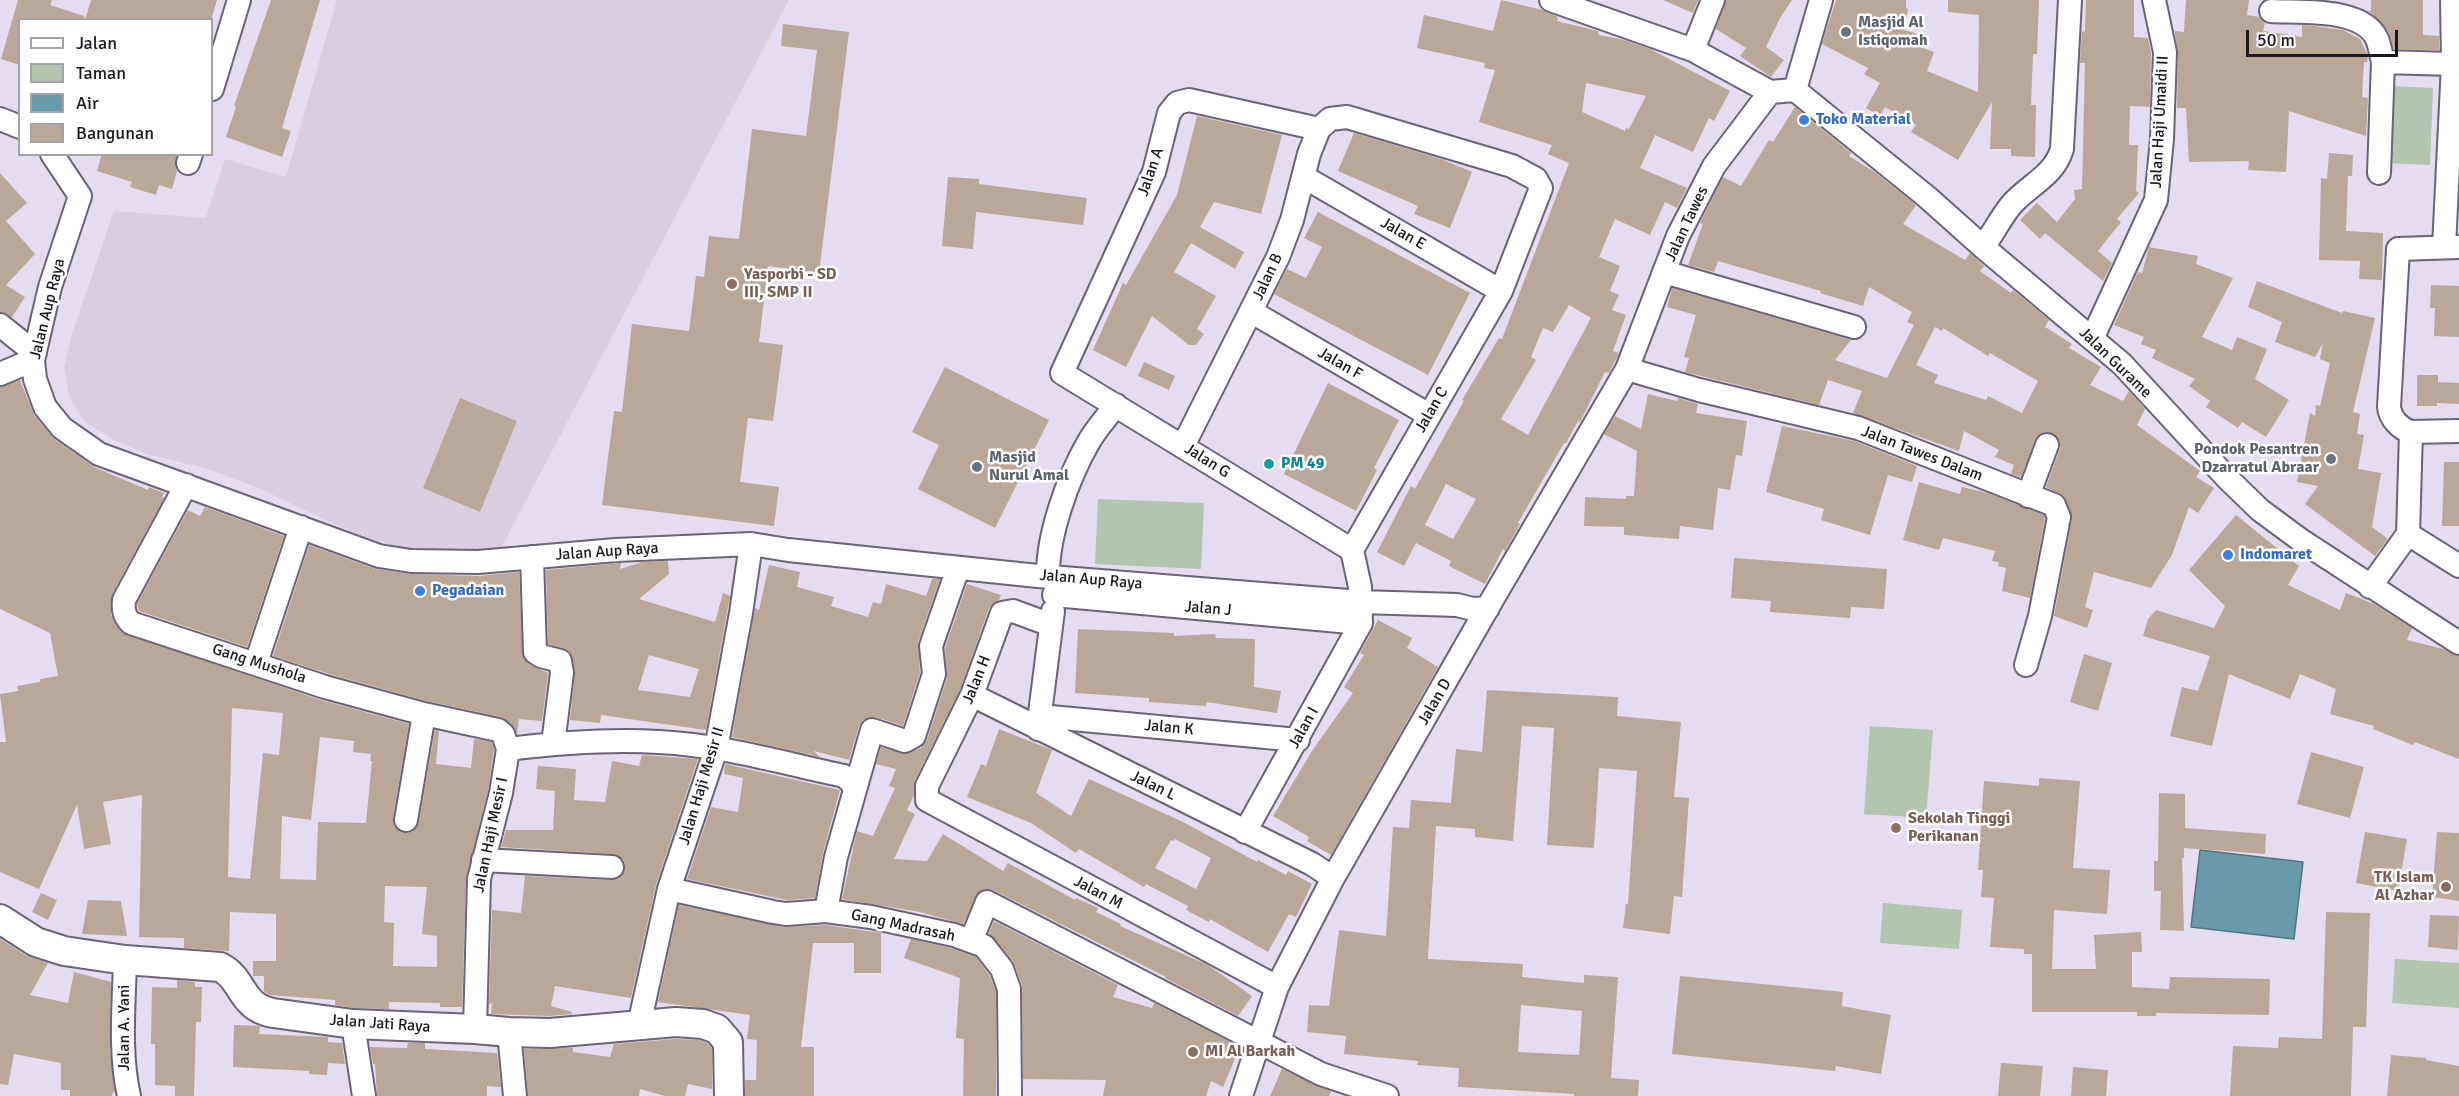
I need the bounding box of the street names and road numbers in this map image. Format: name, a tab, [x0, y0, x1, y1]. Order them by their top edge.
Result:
street label: Jalan Haji Umaidi II	[2147, 55, 2173, 189]
street label: Jalan A	[1134, 145, 1168, 199]
street label: Jalan Tawes	[1661, 183, 1713, 265]
street label: Jalan E	[1377, 213, 1429, 255]
street label: Jalan B	[1249, 250, 1287, 304]
street label: Jalan Aup Raya	[26, 257, 70, 361]
street label: Jalan Gurame	[2075, 324, 2155, 402]
street label: Jalan F	[1314, 344, 1366, 384]
street label: Jalan C	[1411, 384, 1453, 436]
street label: Jalan Tawes Dalam	[1859, 422, 1985, 486]
street label: Jalan G	[1181, 440, 1233, 482]
street label: Jalan Aup Raya	[555, 539, 659, 565]
street label: Jalan Aup Raya	[1039, 566, 1143, 594]
street label: Jalan J	[1184, 597, 1232, 621]
street label: Gang Mushola	[210, 640, 308, 688]
street label: Jalan H	[959, 653, 995, 707]
street label: Jalan D	[1414, 675, 1456, 729]
street label: Jalan I	[1285, 704, 1323, 752]
street label: Jalan K	[1144, 716, 1194, 740]
street label: Jalan Haji Mesir II	[675, 725, 729, 847]
street label: Jalan L	[1127, 767, 1179, 805]
street label: Jalan Haji Mesir I	[469, 775, 513, 895]
street label: Jalan M	[1070, 872, 1126, 914]
street label: Gang Madrasah	[849, 906, 957, 946]
street label: Jalan A. Yani	[115, 985, 135, 1071]
street label: Jalan Jati Raya	[329, 1011, 431, 1037]

